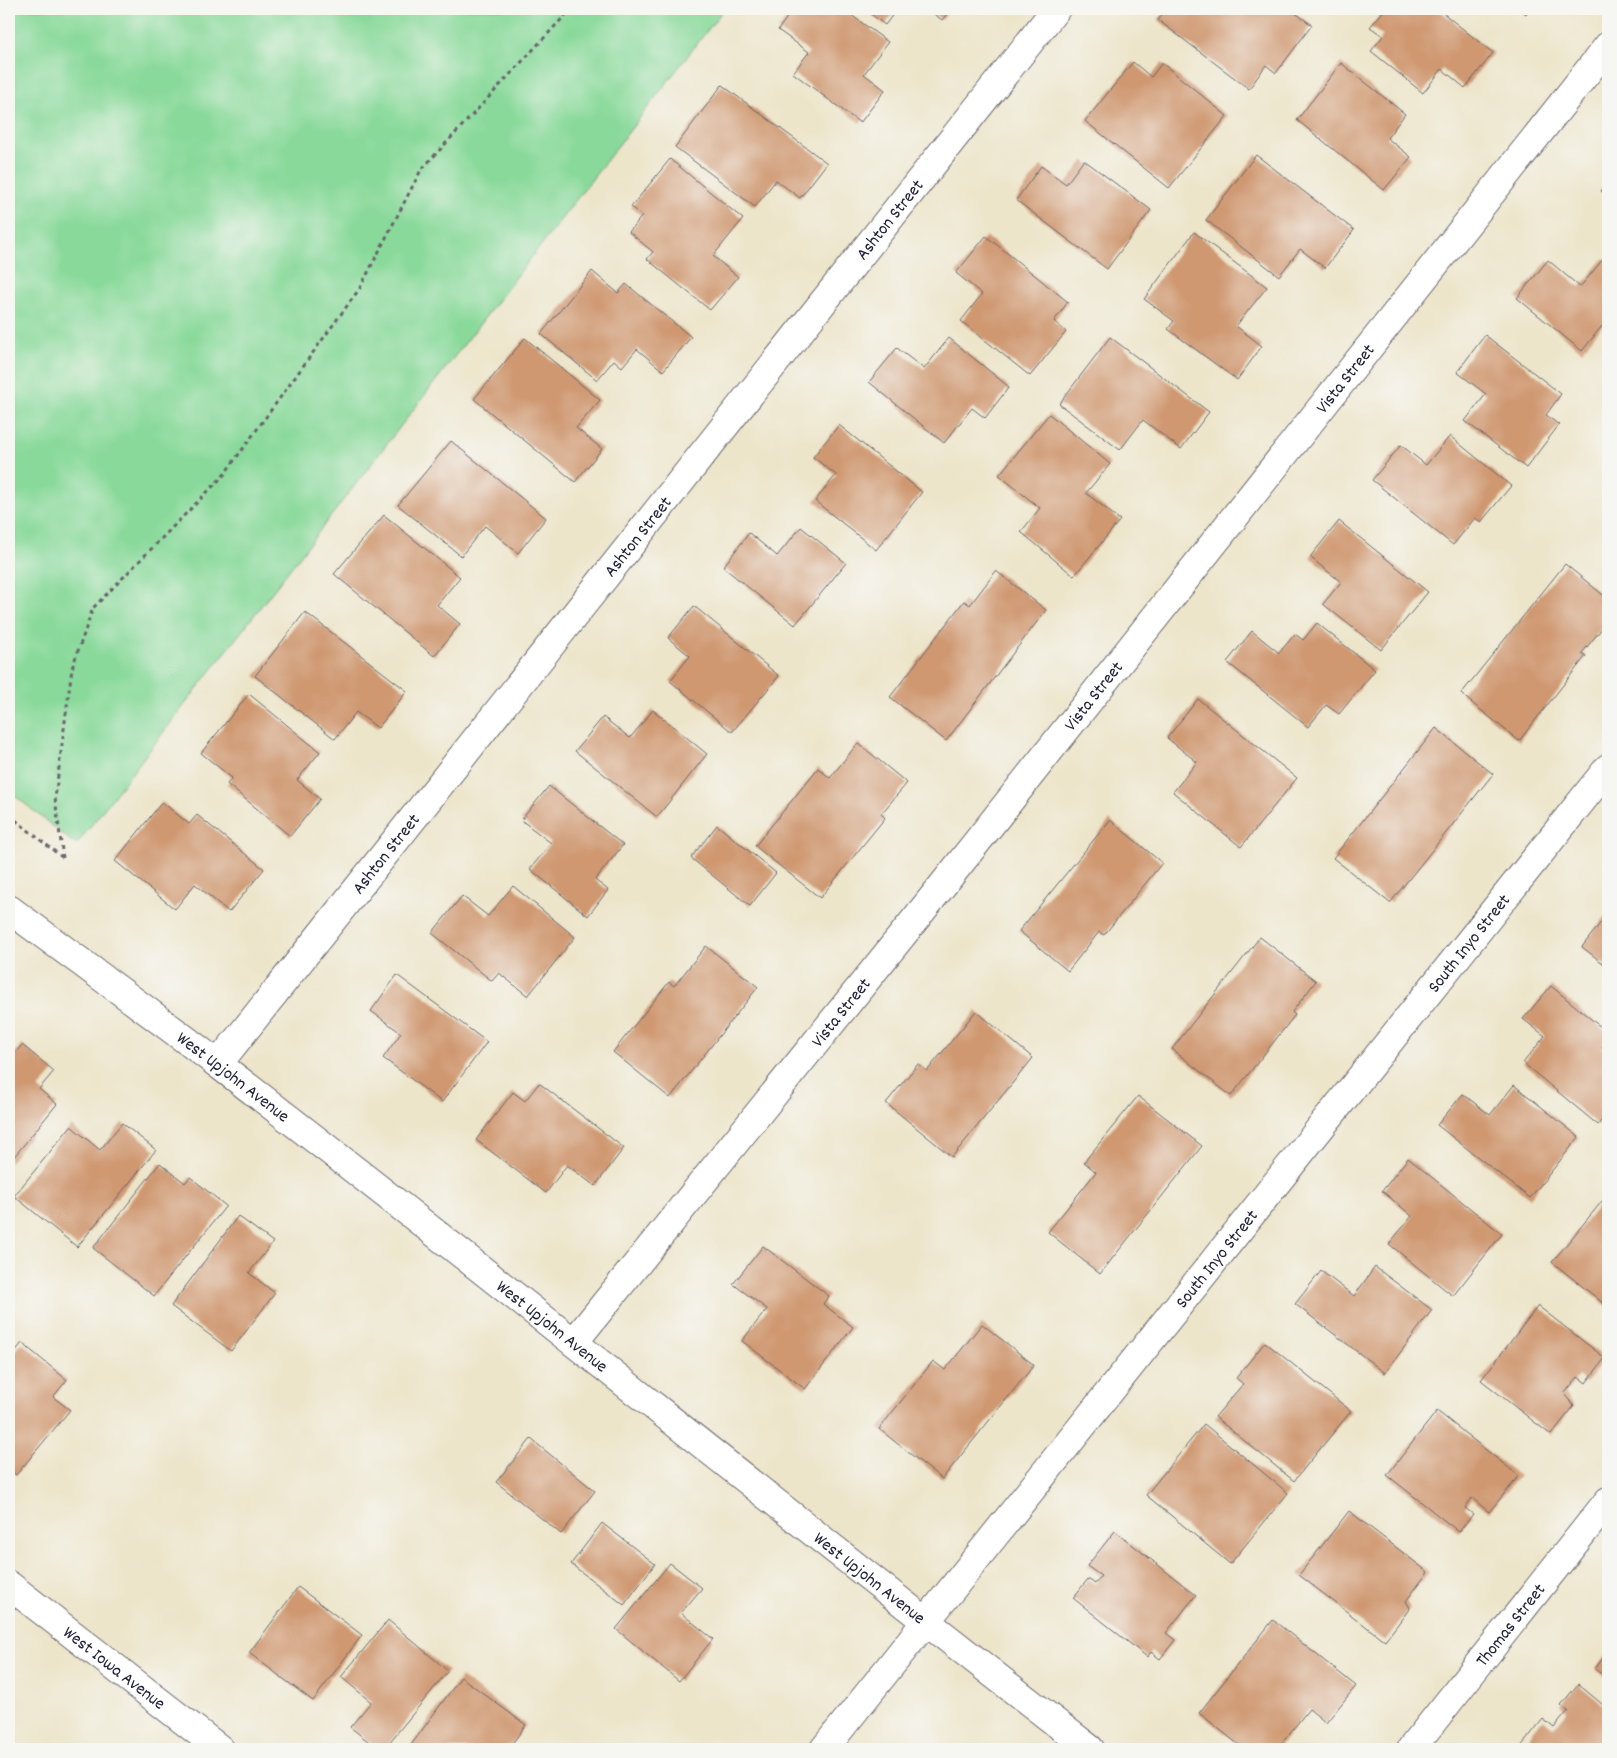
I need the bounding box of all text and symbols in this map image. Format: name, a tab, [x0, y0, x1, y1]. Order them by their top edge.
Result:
street label: Ashton Street	[851, 175, 931, 266]
street label: Vista Street	[1311, 339, 1382, 420]
street label: Ashton Street	[599, 492, 679, 583]
street label: Vista Street	[1060, 657, 1131, 737]
street label: Ashton Street	[347, 809, 427, 901]
street label: South Inyo Street	[1423, 889, 1518, 999]
street label: Vista Street	[807, 973, 878, 1054]
street label: West Upjohn Avenue	[170, 1027, 294, 1130]
street label: South Inyo Street	[1171, 1205, 1265, 1315]
street label: West Upjohn Avenue	[490, 1276, 612, 1380]
street label: West Upjohn Avenue	[807, 1527, 930, 1631]
street label: Thomas Street	[1471, 1579, 1553, 1673]
street label: West Iowa Avenue	[57, 1621, 170, 1717]

